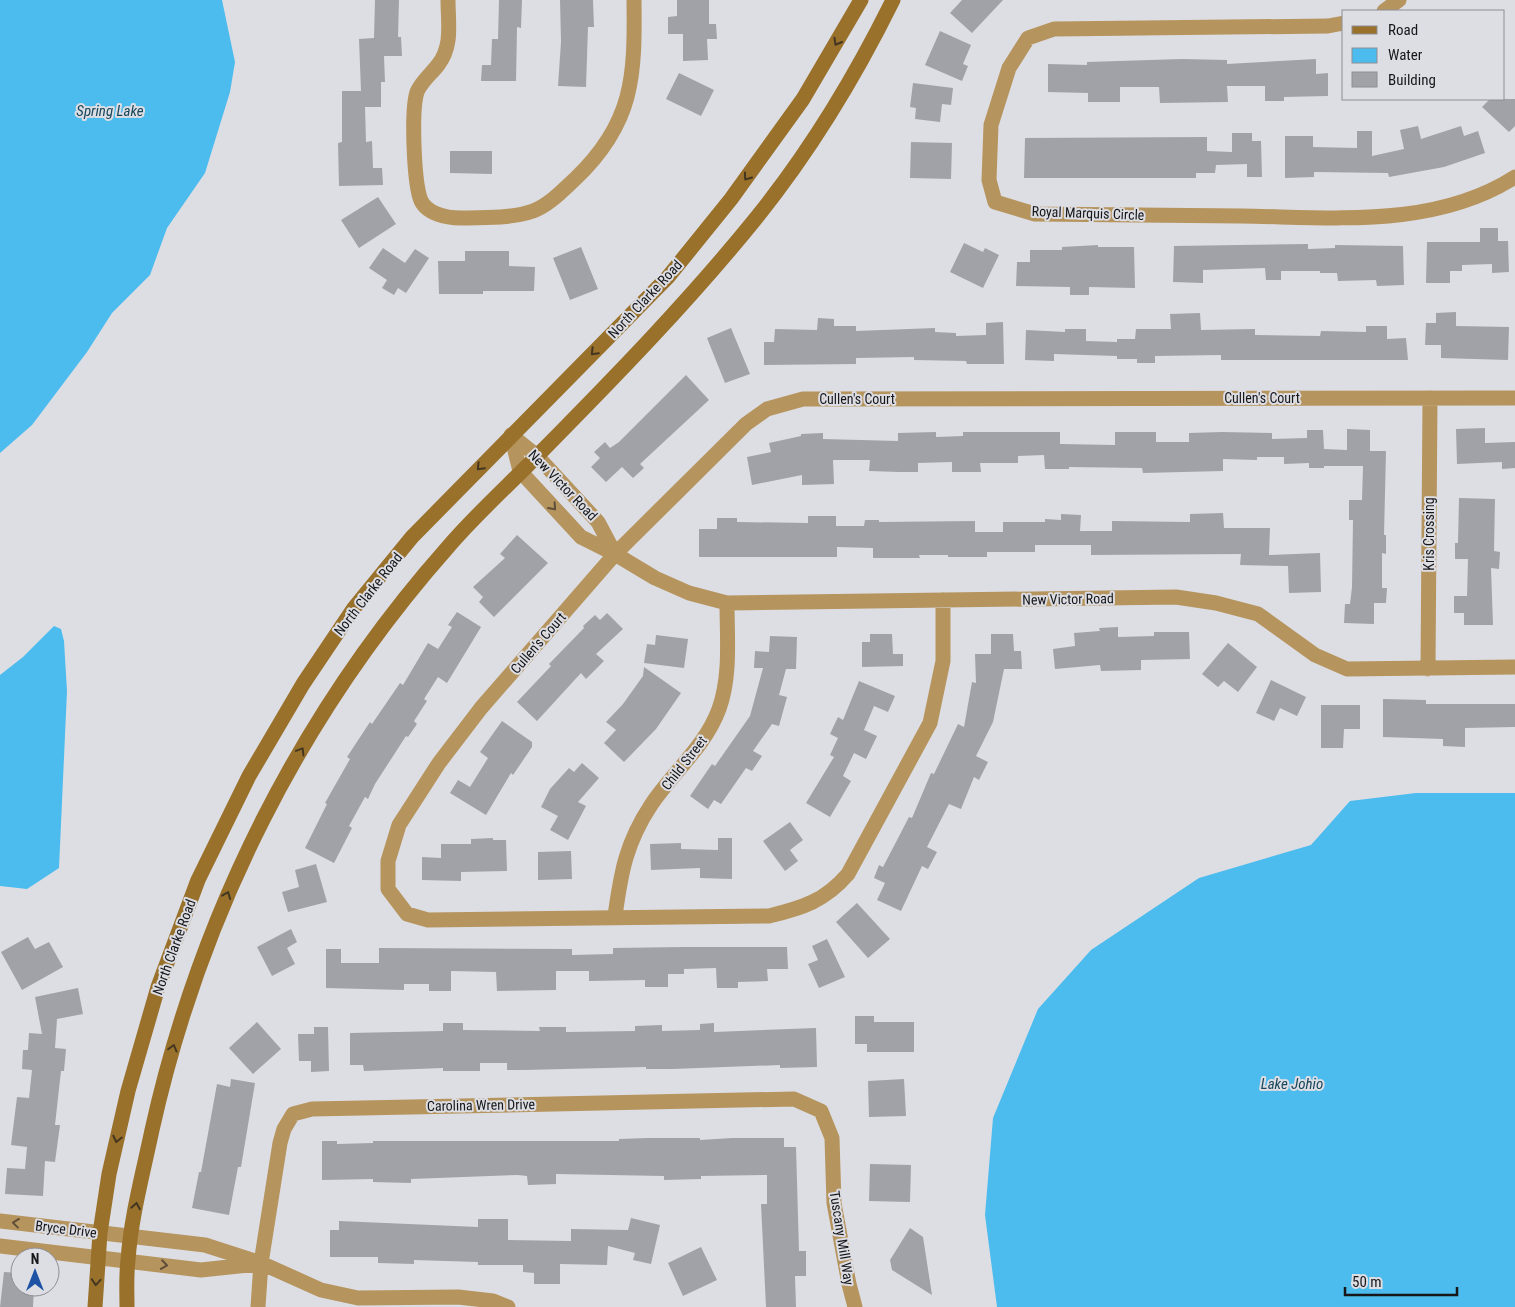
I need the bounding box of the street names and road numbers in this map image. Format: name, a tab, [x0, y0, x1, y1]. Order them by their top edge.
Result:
street label: Royal Marquis Circle	[1031, 203, 1145, 223]
street label: North Clarke Road	[605, 257, 685, 341]
street label: Cullen's Court	[1224, 390, 1300, 406]
street label: Cullen's Court	[819, 391, 895, 407]
street label: New Victor Road	[525, 446, 601, 524]
street label: Kris Crossing	[1421, 497, 1437, 571]
street label: North Clarke Road	[331, 549, 405, 639]
street label: New Victor Road	[1022, 590, 1114, 608]
street label: Cullen's Court	[507, 609, 569, 677]
street label: Child Street	[658, 733, 710, 793]
street label: North Clarke Road	[149, 897, 199, 997]
street label: Carolina Wren Drive	[427, 1096, 536, 1114]
street label: Tuscany Mill Way	[827, 1190, 857, 1286]
street label: Bryce Drive	[34, 1217, 98, 1241]

